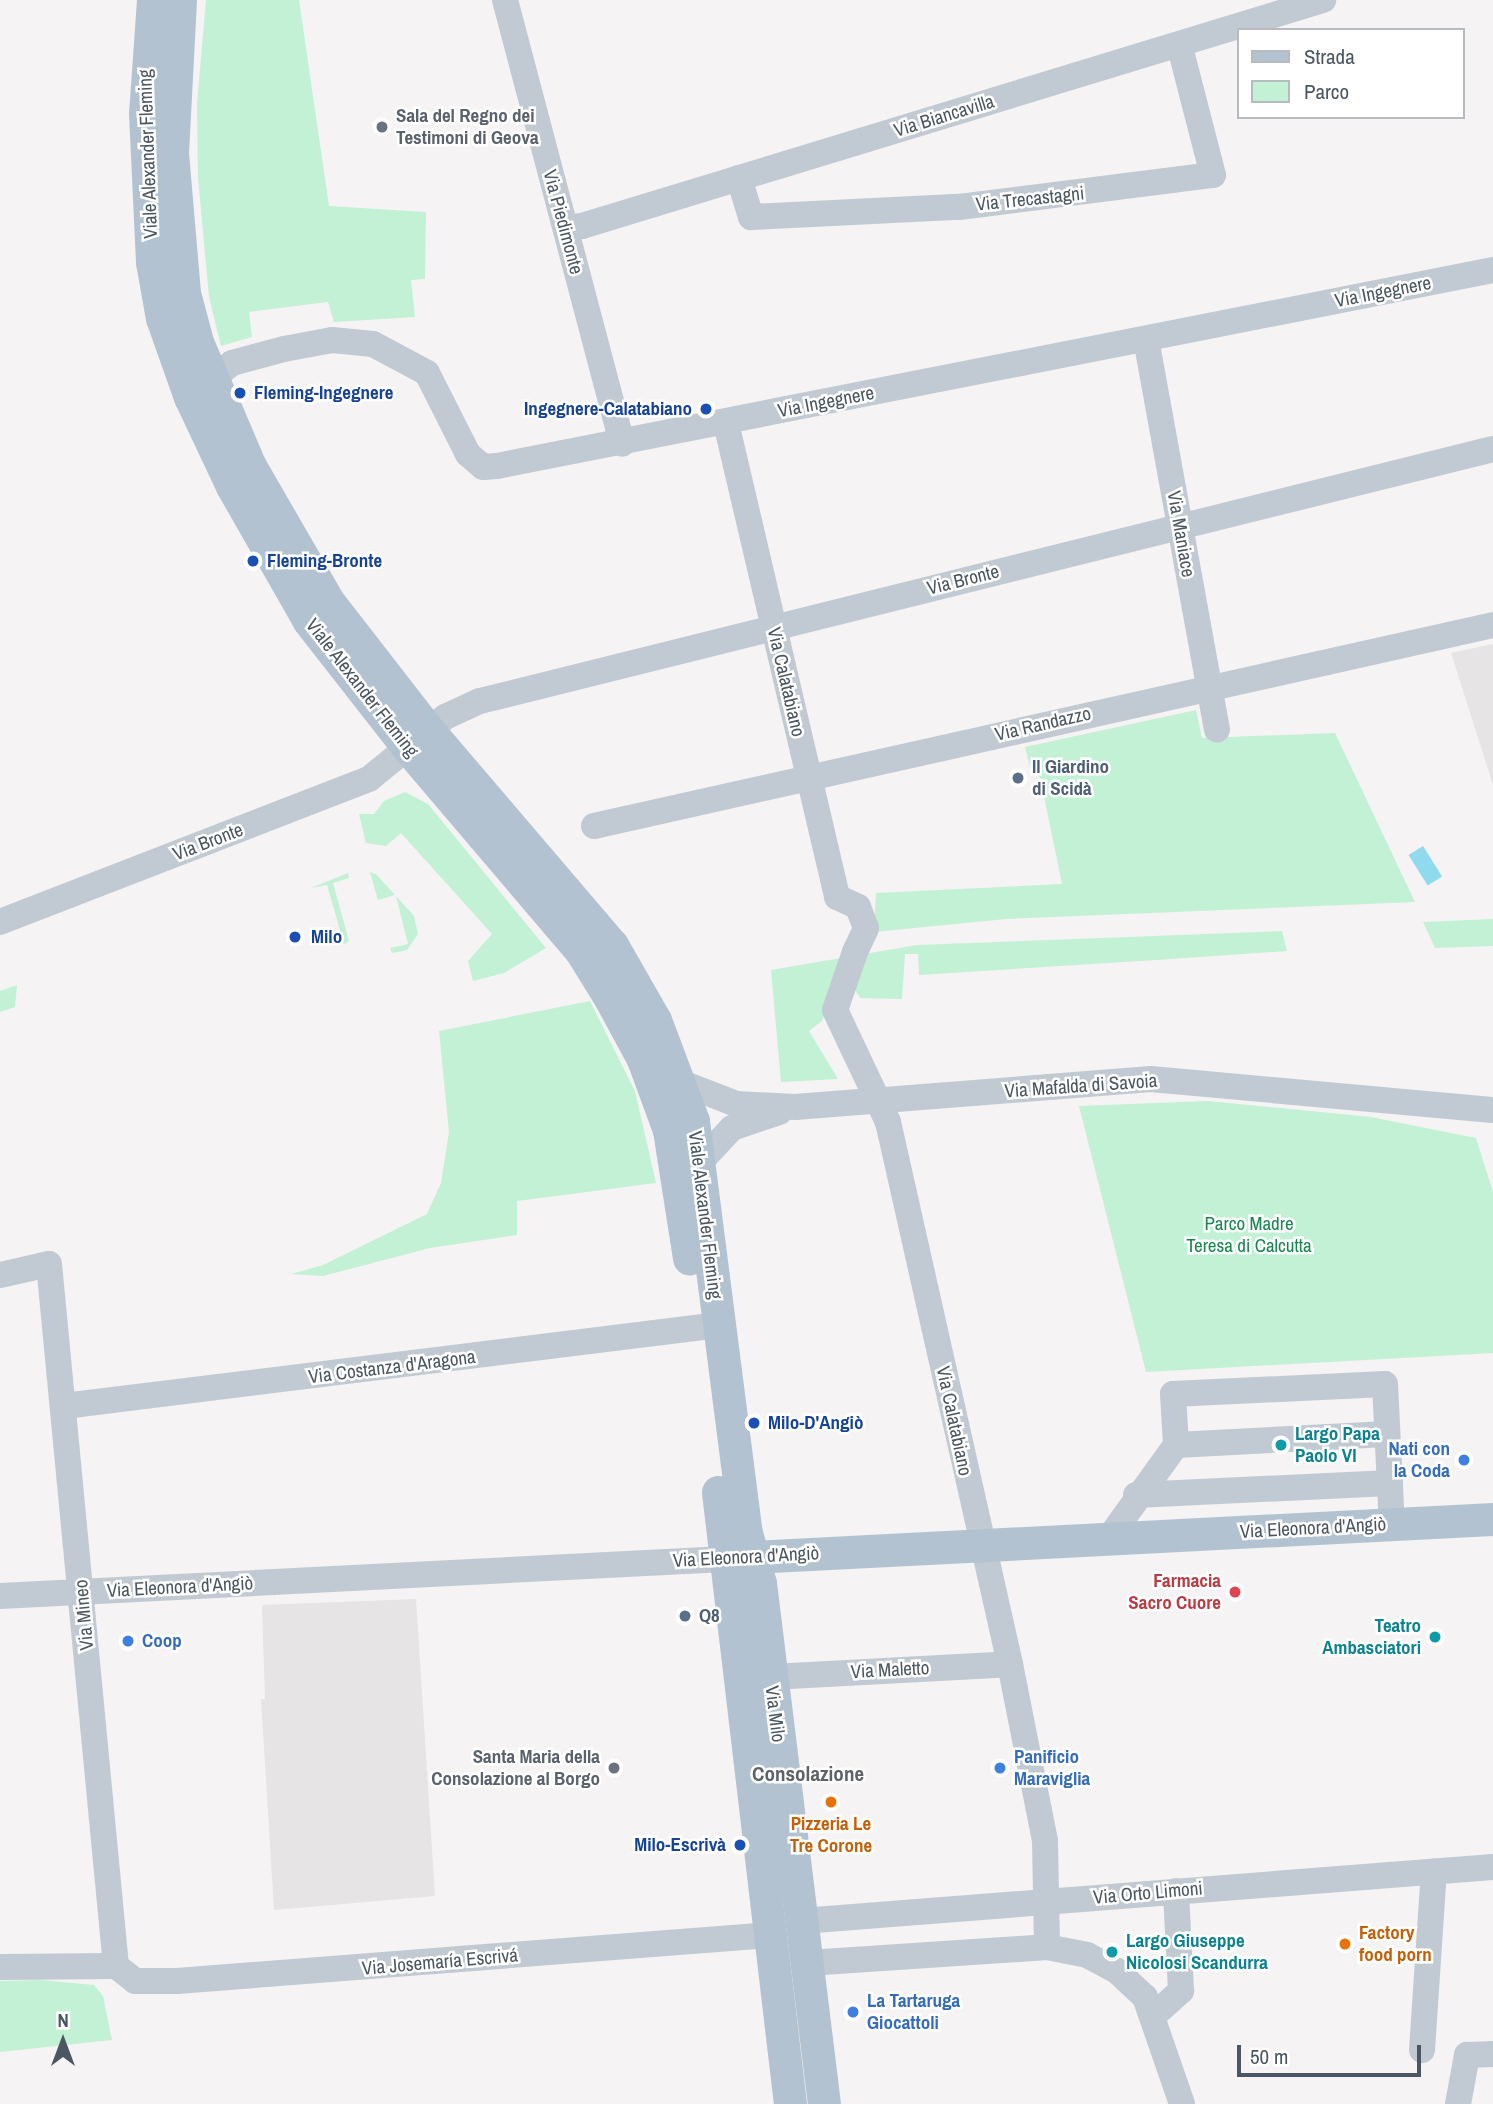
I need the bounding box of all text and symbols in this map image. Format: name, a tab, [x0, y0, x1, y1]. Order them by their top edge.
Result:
legend	[1238, 28, 1465, 119]
text: Strada	[1304, 42, 1355, 71]
street label: Viale Alexander Fleming	[134, 68, 162, 240]
text: Parco	[1304, 77, 1349, 106]
street label: Via Biancavilla	[891, 90, 997, 142]
place label: Sala del Regno dei Testimoni di Geova	[396, 105, 539, 149]
marker: Sala del Regno dei Testimoni di Geova	[374, 119, 390, 135]
street label: Via Piedimonte	[538, 167, 588, 277]
street label: Via Trecastagni	[975, 182, 1085, 216]
street label: Via Ingegnere	[1333, 271, 1433, 313]
street label: Via Ingegnere	[776, 381, 876, 423]
place label: Fleming-Ingegnere	[254, 382, 393, 404]
marker: Fleming-Ingegnere	[232, 385, 248, 401]
place label: Ingegnere-Calatabiano	[524, 398, 692, 420]
marker: Ingegnere-Calatabiano	[698, 401, 714, 417]
street label: Via Maniace	[1162, 489, 1200, 579]
place label: Fleming-Bronte	[267, 550, 382, 572]
marker: Fleming-Bronte	[245, 553, 261, 569]
street label: Via Bronte	[925, 560, 1001, 600]
street label: Viale Alexander Fleming	[301, 614, 423, 762]
street label: Via Calatabiano	[762, 625, 810, 739]
street label: Via Randazzo	[993, 702, 1093, 746]
place label: Il Giardino di Scidà	[1032, 756, 1109, 800]
marker: Il Giardino di Scidà	[1010, 770, 1026, 786]
street label: Via Bronte	[170, 818, 246, 866]
place label: Milo	[311, 926, 342, 948]
marker: Milo	[285, 927, 305, 947]
street label: Via Mafalda di Savoia	[1004, 1069, 1158, 1103]
street label: Viale Alexander Fleming	[683, 1129, 727, 1301]
park label: Parco Madre Teresa di Calcutta	[1186, 1213, 1312, 1257]
street label: Via Costanza d'Aragona	[307, 1345, 477, 1389]
street label: Via Calatabiano	[931, 1364, 977, 1478]
place label: Milo-D'Angiò	[768, 1412, 863, 1434]
marker: Milo-D'Angiò	[746, 1415, 762, 1431]
place label: Largo Papa Paolo VI	[1295, 1423, 1380, 1467]
marker: Largo Papa Paolo VI	[1273, 1437, 1289, 1453]
place label: Nati con la Coda	[1389, 1438, 1450, 1482]
marker: Nati con la Coda	[1456, 1452, 1472, 1468]
street label: Via Eleonora d'Angiò	[1239, 1513, 1387, 1543]
street label: Via Eleonora d'Angiò	[672, 1542, 820, 1572]
place label: Farmacia Sacro Cuore	[1128, 1570, 1221, 1614]
street label: Via Eleonora d'Angiò	[106, 1572, 254, 1602]
street label: Via Mineo	[70, 1579, 98, 1651]
marker: Farmacia Sacro Cuore	[1227, 1584, 1243, 1600]
place label: Q8	[699, 1605, 720, 1627]
marker: Q8	[677, 1608, 693, 1624]
place label: Teatro Ambasciatori	[1322, 1615, 1421, 1659]
marker: Teatro Ambasciatori	[1427, 1629, 1443, 1645]
place label: Coop	[142, 1630, 182, 1652]
marker: Coop	[120, 1633, 136, 1649]
street label: Via Maletto	[850, 1657, 930, 1683]
street label: Via Milo	[760, 1684, 790, 1744]
place label: Santa Maria della Consolazione al Borgo	[431, 1746, 600, 1790]
place label: Panificio Maraviglia	[1014, 1746, 1090, 1790]
marker: Santa Maria della Consolazione al Borgo	[606, 1760, 622, 1776]
marker: Panificio Maraviglia	[992, 1760, 1008, 1776]
district label: Consolazione	[752, 1761, 864, 1787]
marker: Pizzeria Le Tre Corone	[823, 1794, 839, 1810]
place label: Pizzeria Le Tre Corone	[790, 1813, 872, 1857]
place label: Milo-Escrivà	[634, 1834, 726, 1856]
marker: Milo-Escrivà	[732, 1837, 748, 1853]
street label: Via Orto Limoni	[1092, 1877, 1204, 1909]
place label: Factory food porn	[1359, 1922, 1432, 1966]
place label: Largo Giuseppe Nicolosi Scandurra	[1126, 1930, 1268, 1974]
marker: Factory food porn	[1337, 1936, 1353, 1952]
street label: Via Josemaría Escrivá	[361, 1944, 519, 1980]
marker: Largo Giuseppe Nicolosi Scandurra	[1104, 1944, 1120, 1960]
place label: La Tartaruga Giocattoli	[867, 1990, 960, 2034]
marker: La Tartaruga Giocattoli	[845, 2004, 861, 2020]
north arrow	[28, 2006, 98, 2076]
text: N	[57, 2007, 69, 2033]
scale bar	[1241, 2030, 1425, 2074]
text: 50 m	[1250, 2042, 1288, 2071]

